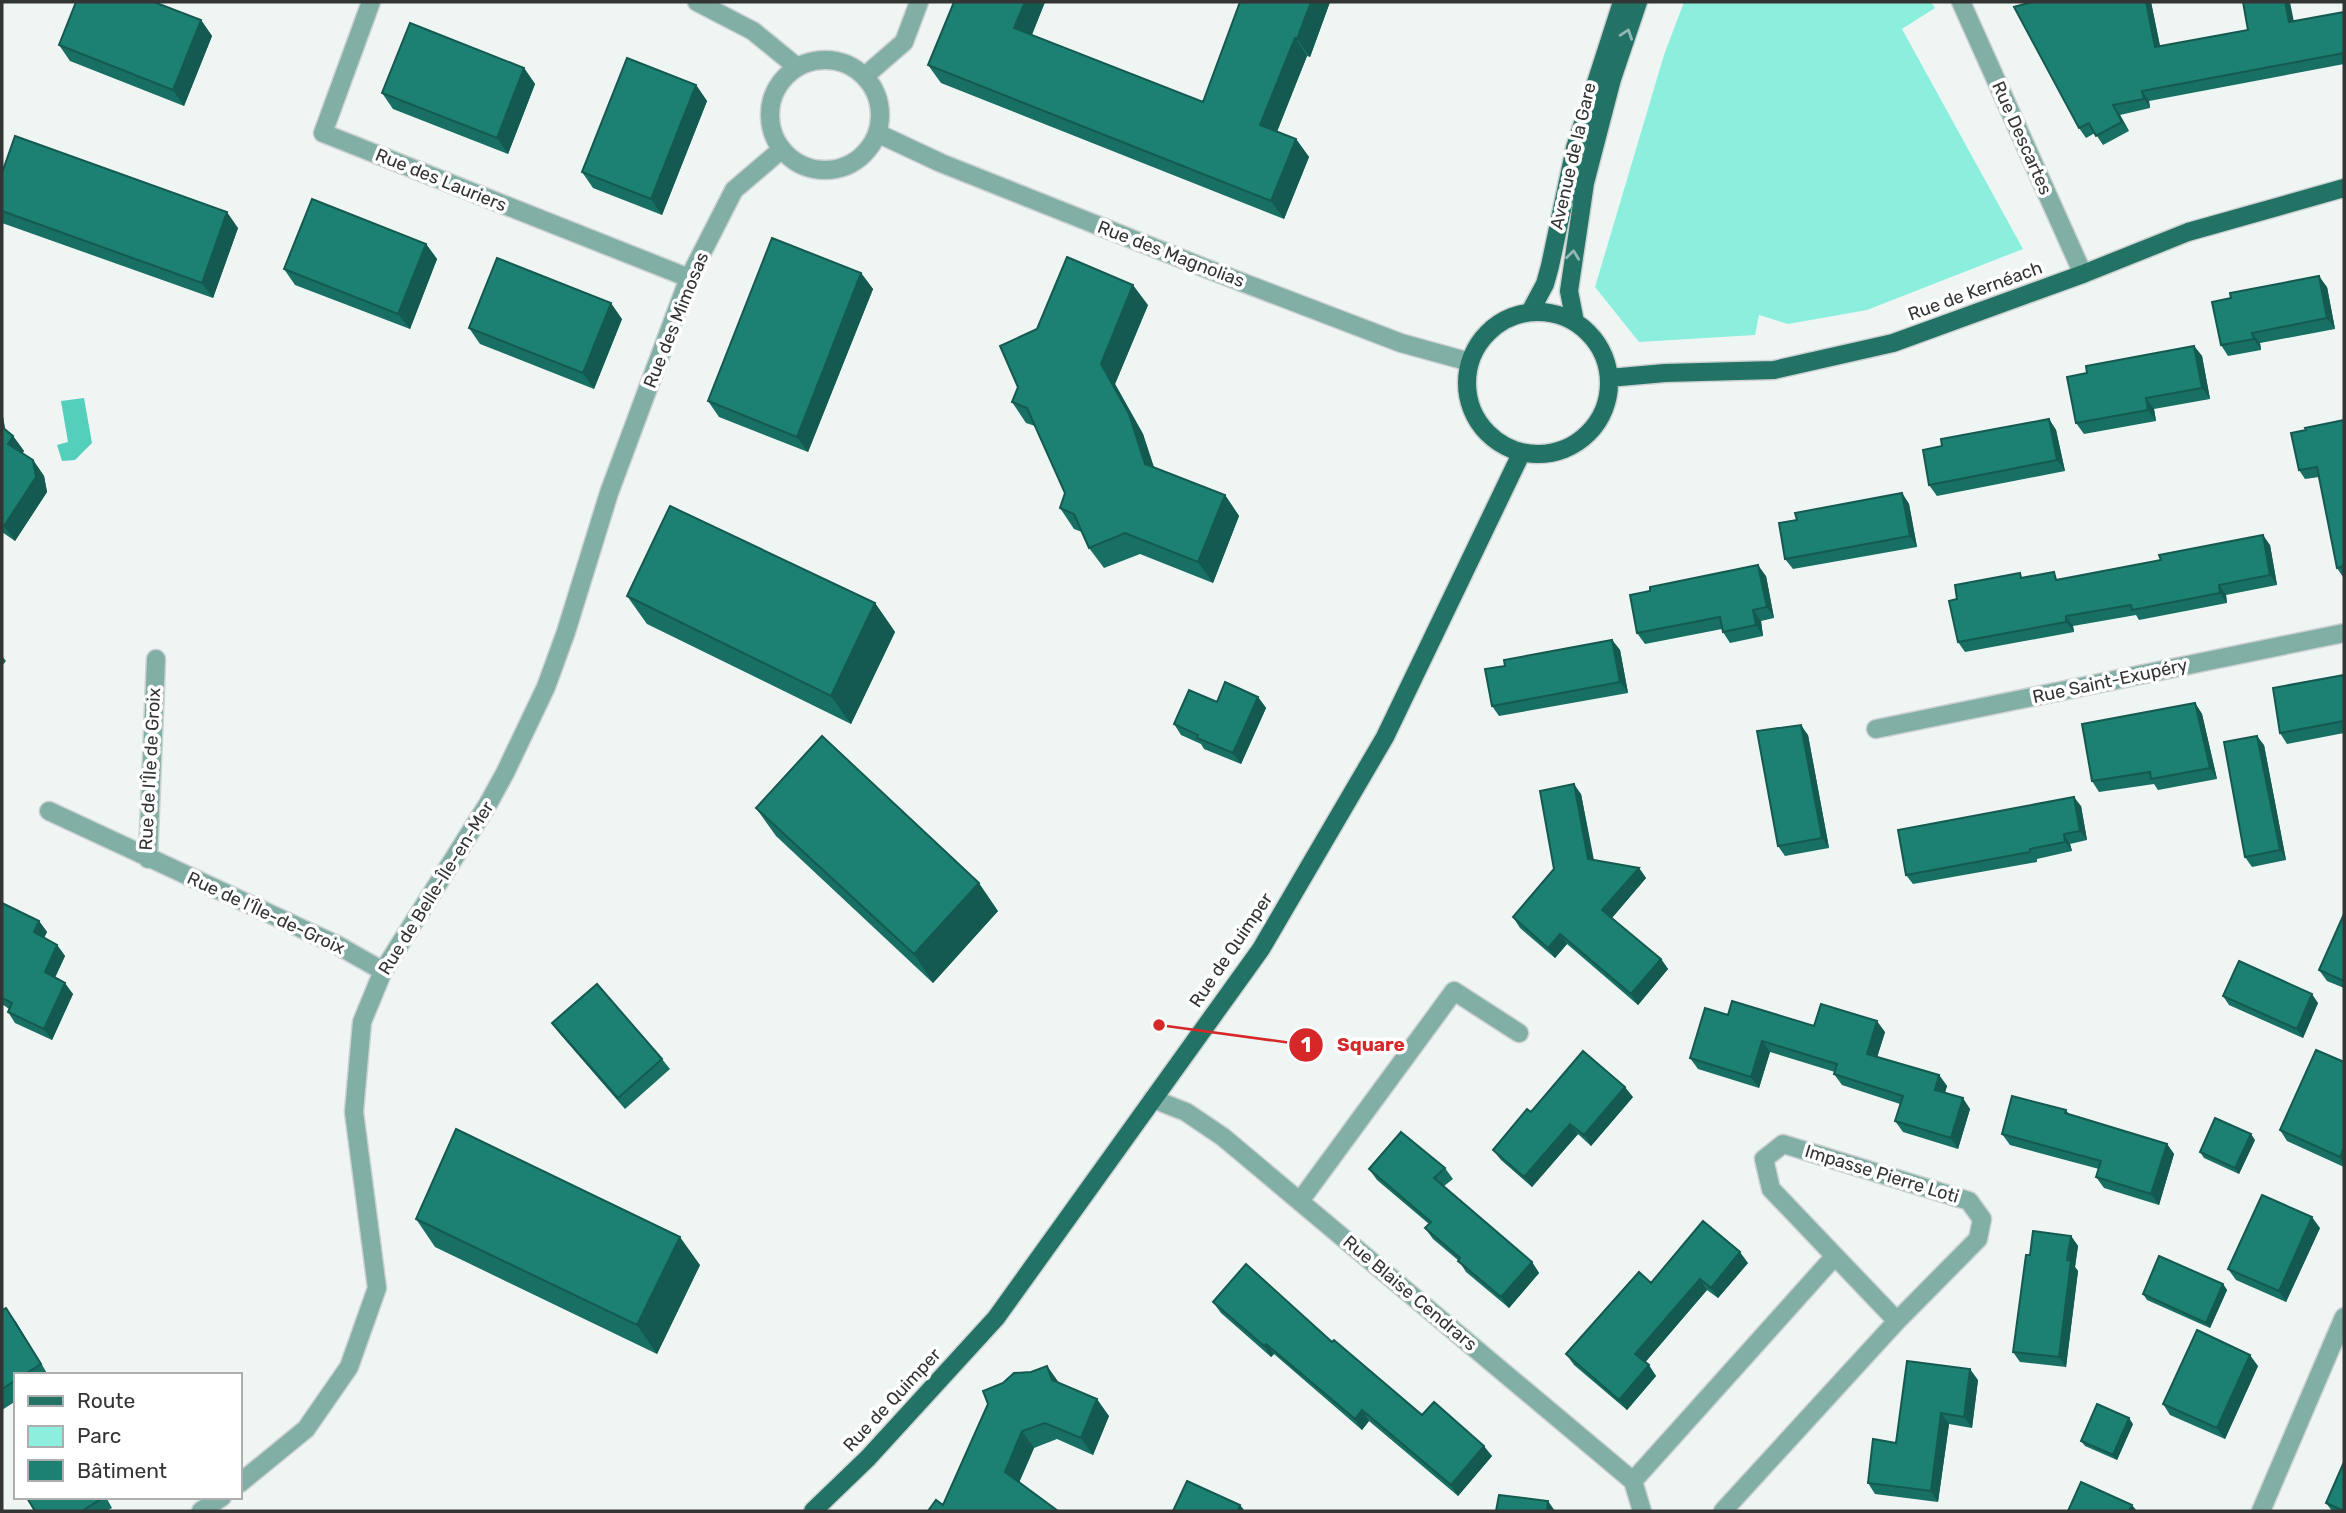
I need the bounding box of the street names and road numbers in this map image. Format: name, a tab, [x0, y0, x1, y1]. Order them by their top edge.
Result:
street label: Rue Descartes	[1987, 78, 2057, 198]
street label: Avenue de la Gare	[1545, 80, 1601, 232]
street label: Rue des Lauriers	[372, 144, 510, 216]
street label: Rue des Magnolias	[1094, 216, 1248, 292]
street label: Rue des Mimosas	[639, 249, 713, 391]
street label: Rue de Kernéach	[1905, 256, 2045, 326]
street label: Rue Saint-Exupéry	[2031, 654, 2190, 708]
street label: Rue de l'Île de Groix	[135, 687, 165, 851]
street label: Rue de Belle-Île-en-Mer	[373, 797, 499, 979]
street label: Rue de l'Île-de-Groix	[184, 867, 349, 959]
street label: Rue de Quimper	[1185, 888, 1277, 1011]
street label: Impasse Pierre Loti	[1802, 1140, 1962, 1208]
street label: Rue Blaise Cendrars	[1339, 1231, 1481, 1355]
street label: Rue de Quimper	[838, 1344, 946, 1456]

